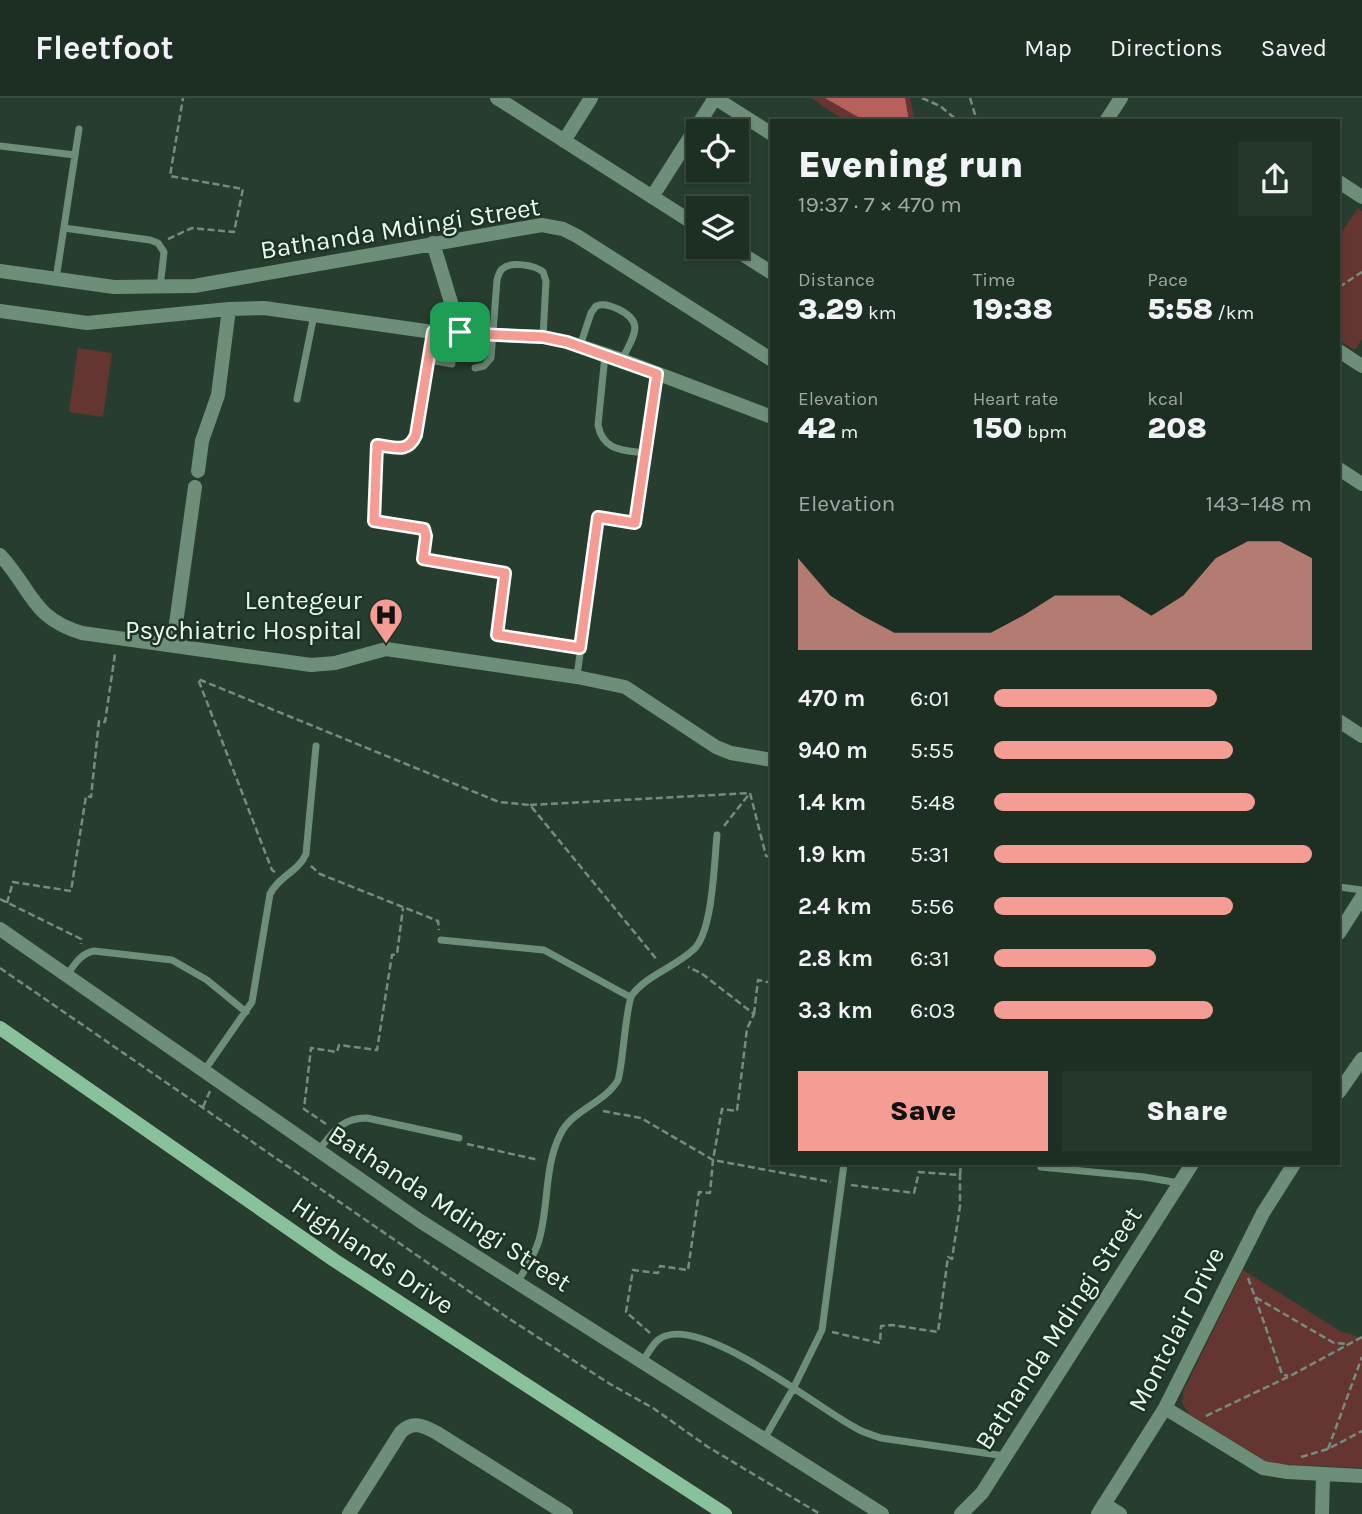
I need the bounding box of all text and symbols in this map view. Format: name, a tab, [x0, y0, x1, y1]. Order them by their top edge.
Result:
text: Fleetfoot	[35, 29, 174, 67]
text: Map	[1024, 34, 1072, 62]
text: Directions	[1110, 34, 1223, 62]
text: Saved	[1261, 34, 1327, 62]
map controls	[686, 119, 749, 259]
button: locate	[686, 119, 749, 182]
text: Evening run	[798, 142, 1023, 187]
button: share	[1238, 142, 1312, 216]
street label: Bathanda Mdingi Street	[258, 191, 542, 266]
text: 19:37 · 7 × 470 m	[798, 191, 962, 218]
button: layers	[686, 196, 749, 259]
text: Distance	[798, 269, 875, 291]
text: Time	[973, 269, 1015, 291]
text: Pace	[1147, 269, 1188, 291]
text: 3.29	[798, 291, 863, 327]
text: 19:38	[973, 291, 1053, 327]
text: 5:58	[1147, 291, 1213, 327]
pin	[430, 302, 490, 362]
text: km	[863, 302, 896, 324]
text: /km	[1213, 302, 1254, 324]
icon: arrive	[441, 313, 479, 351]
text: Elevation	[798, 388, 878, 410]
text: Heart rate	[973, 388, 1058, 410]
text: kcal	[1147, 388, 1184, 410]
text: 42	[798, 410, 836, 446]
text: 150	[973, 410, 1022, 446]
text: 208	[1147, 410, 1207, 446]
text: m	[836, 421, 858, 443]
text: bpm	[1022, 421, 1067, 443]
text: Elevation	[798, 490, 895, 517]
text: 143–148 m	[1206, 490, 1312, 517]
place label: Lentegeur Psychiatric Hospital	[125, 585, 363, 646]
hospital icon: Lentegeur Psychiatric Hospital	[367, 596, 405, 645]
text: 470 m	[798, 685, 865, 712]
text: 6:01	[910, 685, 950, 712]
text: 940 m	[798, 737, 868, 764]
text: 5:55	[910, 737, 954, 764]
text: 1.4 km	[798, 789, 866, 816]
text: 5:48	[910, 789, 955, 816]
text: 1.9 km	[798, 841, 866, 868]
text: 5:31	[910, 841, 949, 868]
text: 2.4 km	[798, 893, 872, 920]
text: 5:56	[910, 893, 954, 920]
text: 2.8 km	[798, 945, 873, 972]
text: 6:31	[910, 945, 950, 972]
text: 3.3 km	[798, 997, 873, 1024]
text: 6:03	[910, 997, 956, 1024]
button: Save	[798, 1071, 1048, 1151]
button: Share	[1062, 1071, 1312, 1151]
street label: Bathanda Mdingi Street	[323, 1118, 577, 1299]
street label: Highlands Drive	[286, 1190, 460, 1321]
street label: Bathanda Mdingi Street	[968, 1201, 1149, 1455]
street label: Montclair Drive	[1122, 1242, 1231, 1417]

